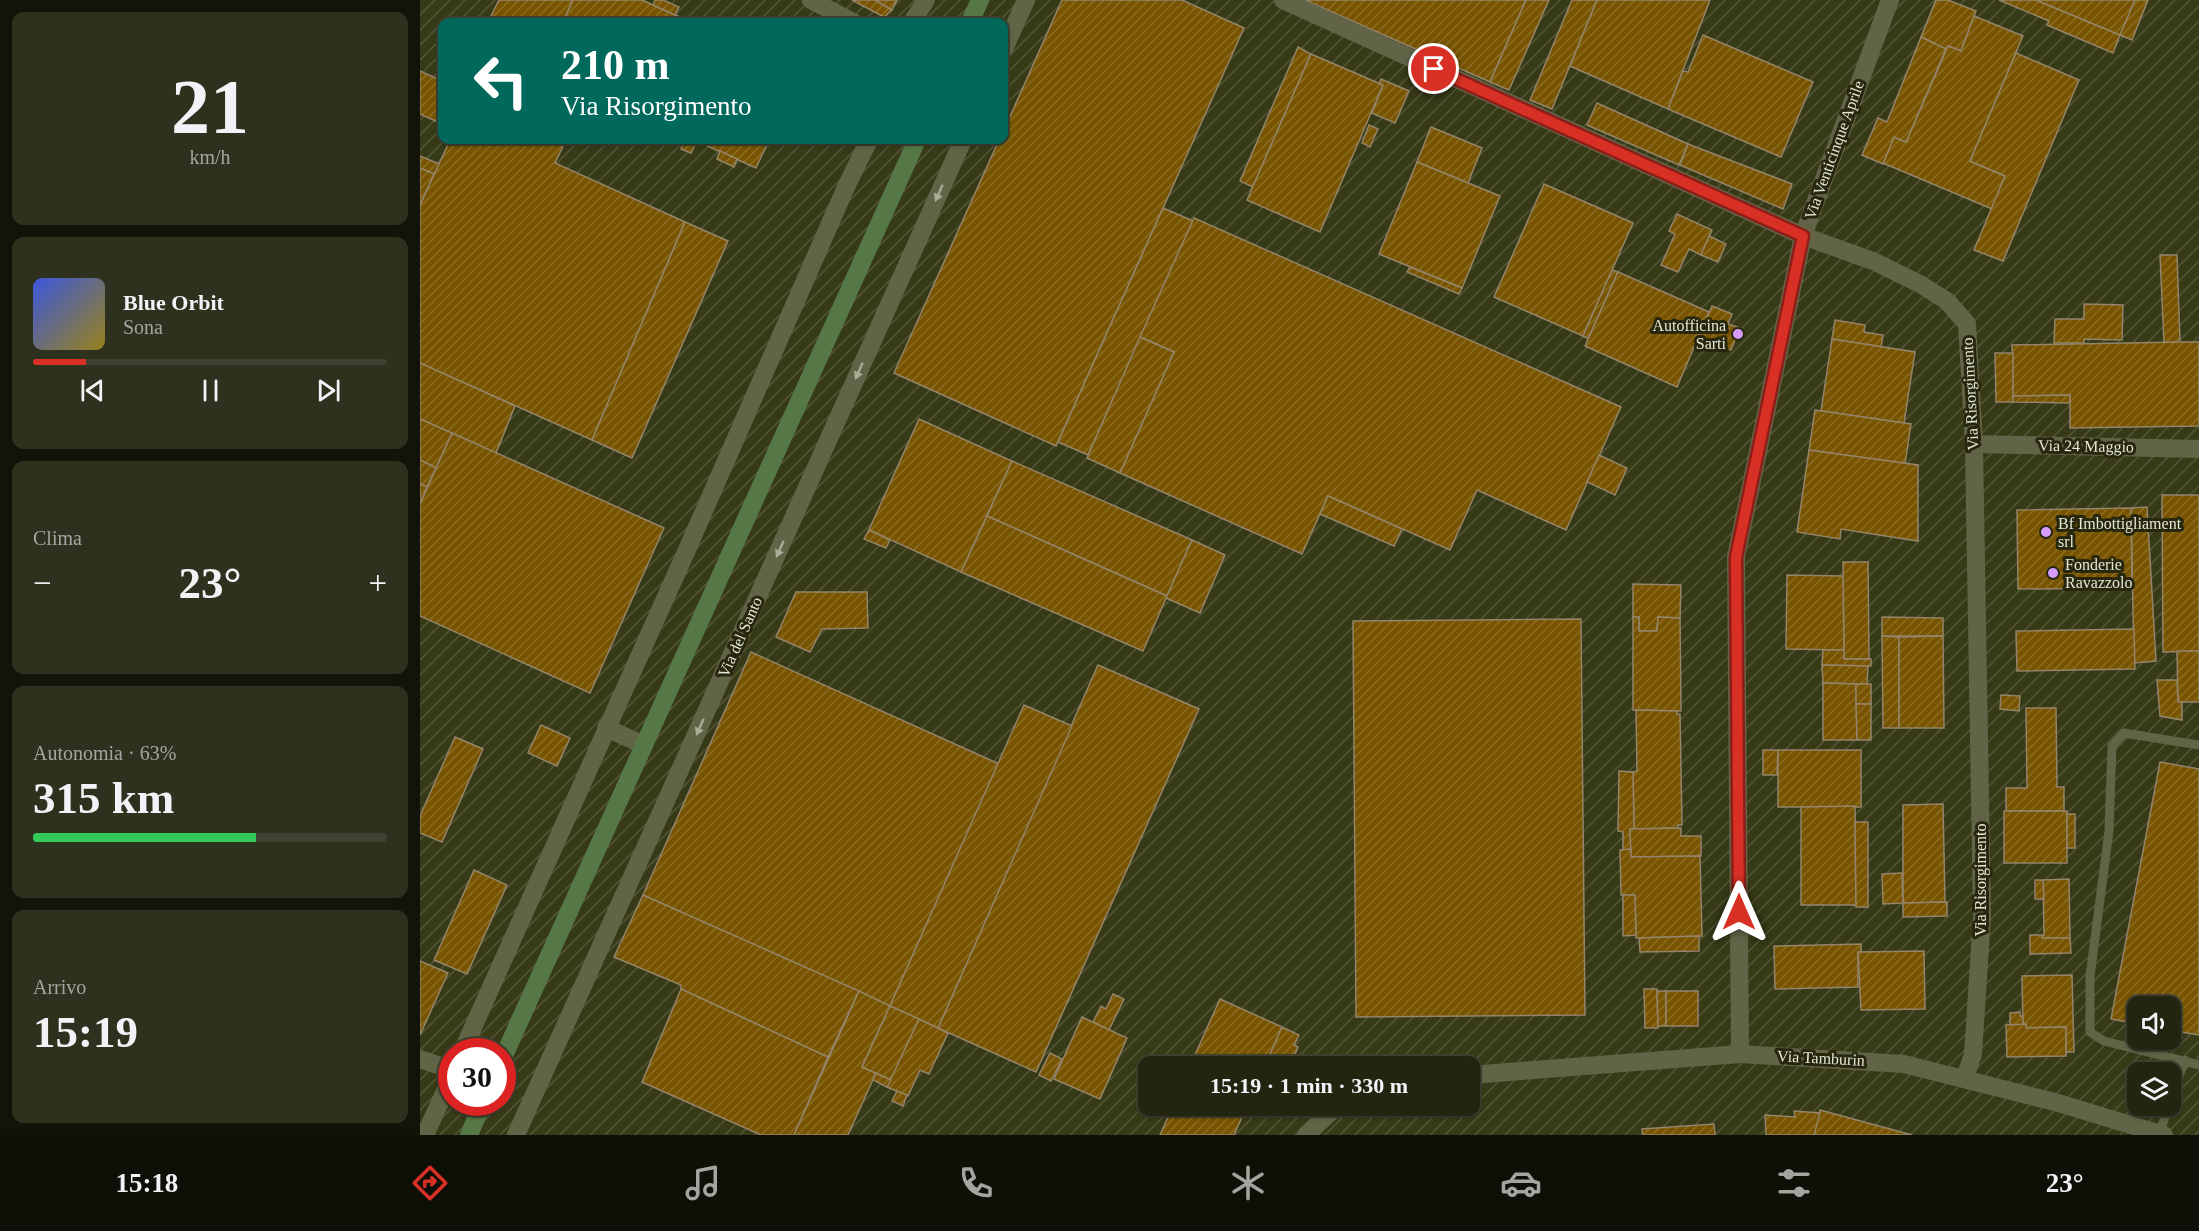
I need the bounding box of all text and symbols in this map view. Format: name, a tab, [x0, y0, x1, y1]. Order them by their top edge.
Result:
icon: left	[462, 42, 540, 120]
text: 210 m	[561, 42, 670, 88]
pin	[1408, 43, 1459, 94]
icon: arrive	[1417, 52, 1450, 85]
text: 21	[171, 63, 249, 150]
street label: Via Venticinque Aprile	[1801, 78, 1868, 222]
text: Via Risorgimento	[561, 91, 752, 121]
text: km/h	[189, 146, 231, 168]
one-way arrow	[934, 184, 944, 202]
text: Blue Orbit	[123, 290, 224, 315]
text: Sona	[123, 316, 163, 338]
place label: Autofficina Sarti	[1653, 317, 1727, 352]
marker: Autofficina Sarti	[1731, 327, 1745, 341]
street label: Via Risorgimento	[1959, 337, 1982, 451]
one-way arrow	[855, 362, 864, 379]
icon: previous	[76, 374, 109, 407]
icon: pause	[194, 374, 227, 407]
icon: next	[312, 374, 345, 407]
street label: Via 24 Maggio	[2038, 437, 2134, 456]
place label: Bf Imbottigliament srl	[2058, 515, 2182, 550]
marker: Bf Imbottigliament srl	[2039, 525, 2053, 539]
text: Clima	[33, 527, 82, 549]
one-way arrow	[775, 540, 784, 557]
place label: Fonderie Ravazzolo	[2065, 556, 2133, 591]
text: 23°	[179, 558, 242, 608]
text: −	[33, 565, 52, 601]
text: +	[368, 565, 387, 601]
marker: Fonderie Ravazzolo	[2046, 566, 2060, 580]
street label: Via del Santo	[715, 594, 765, 680]
one-way arrow	[695, 718, 705, 736]
text: Autonomia · 63%	[33, 742, 176, 764]
text: 315 km	[33, 773, 174, 823]
street label: Via Risorgimento	[1972, 824, 1990, 936]
position arrow	[1707, 880, 1771, 944]
text: Arrivo	[33, 976, 86, 998]
map controls	[2127, 996, 2181, 1116]
button: sound	[2127, 996, 2181, 1050]
text: 15:19	[33, 1007, 138, 1057]
speed limit sign: 30	[438, 1038, 516, 1116]
street label: Via Tamburin	[1777, 1047, 1865, 1069]
button: layers	[2127, 1062, 2181, 1116]
text: 15:19 · 1 min · 330 m	[1210, 1073, 1408, 1098]
icon: directions	[409, 1162, 451, 1204]
icon: music	[682, 1162, 724, 1204]
icon: phone	[955, 1162, 997, 1204]
icon: climate	[1227, 1162, 1269, 1204]
icon: car	[1500, 1162, 1542, 1204]
icon: filters	[1773, 1162, 1815, 1204]
text: 15:18	[115, 1168, 178, 1198]
text: 23°	[2046, 1168, 2084, 1198]

